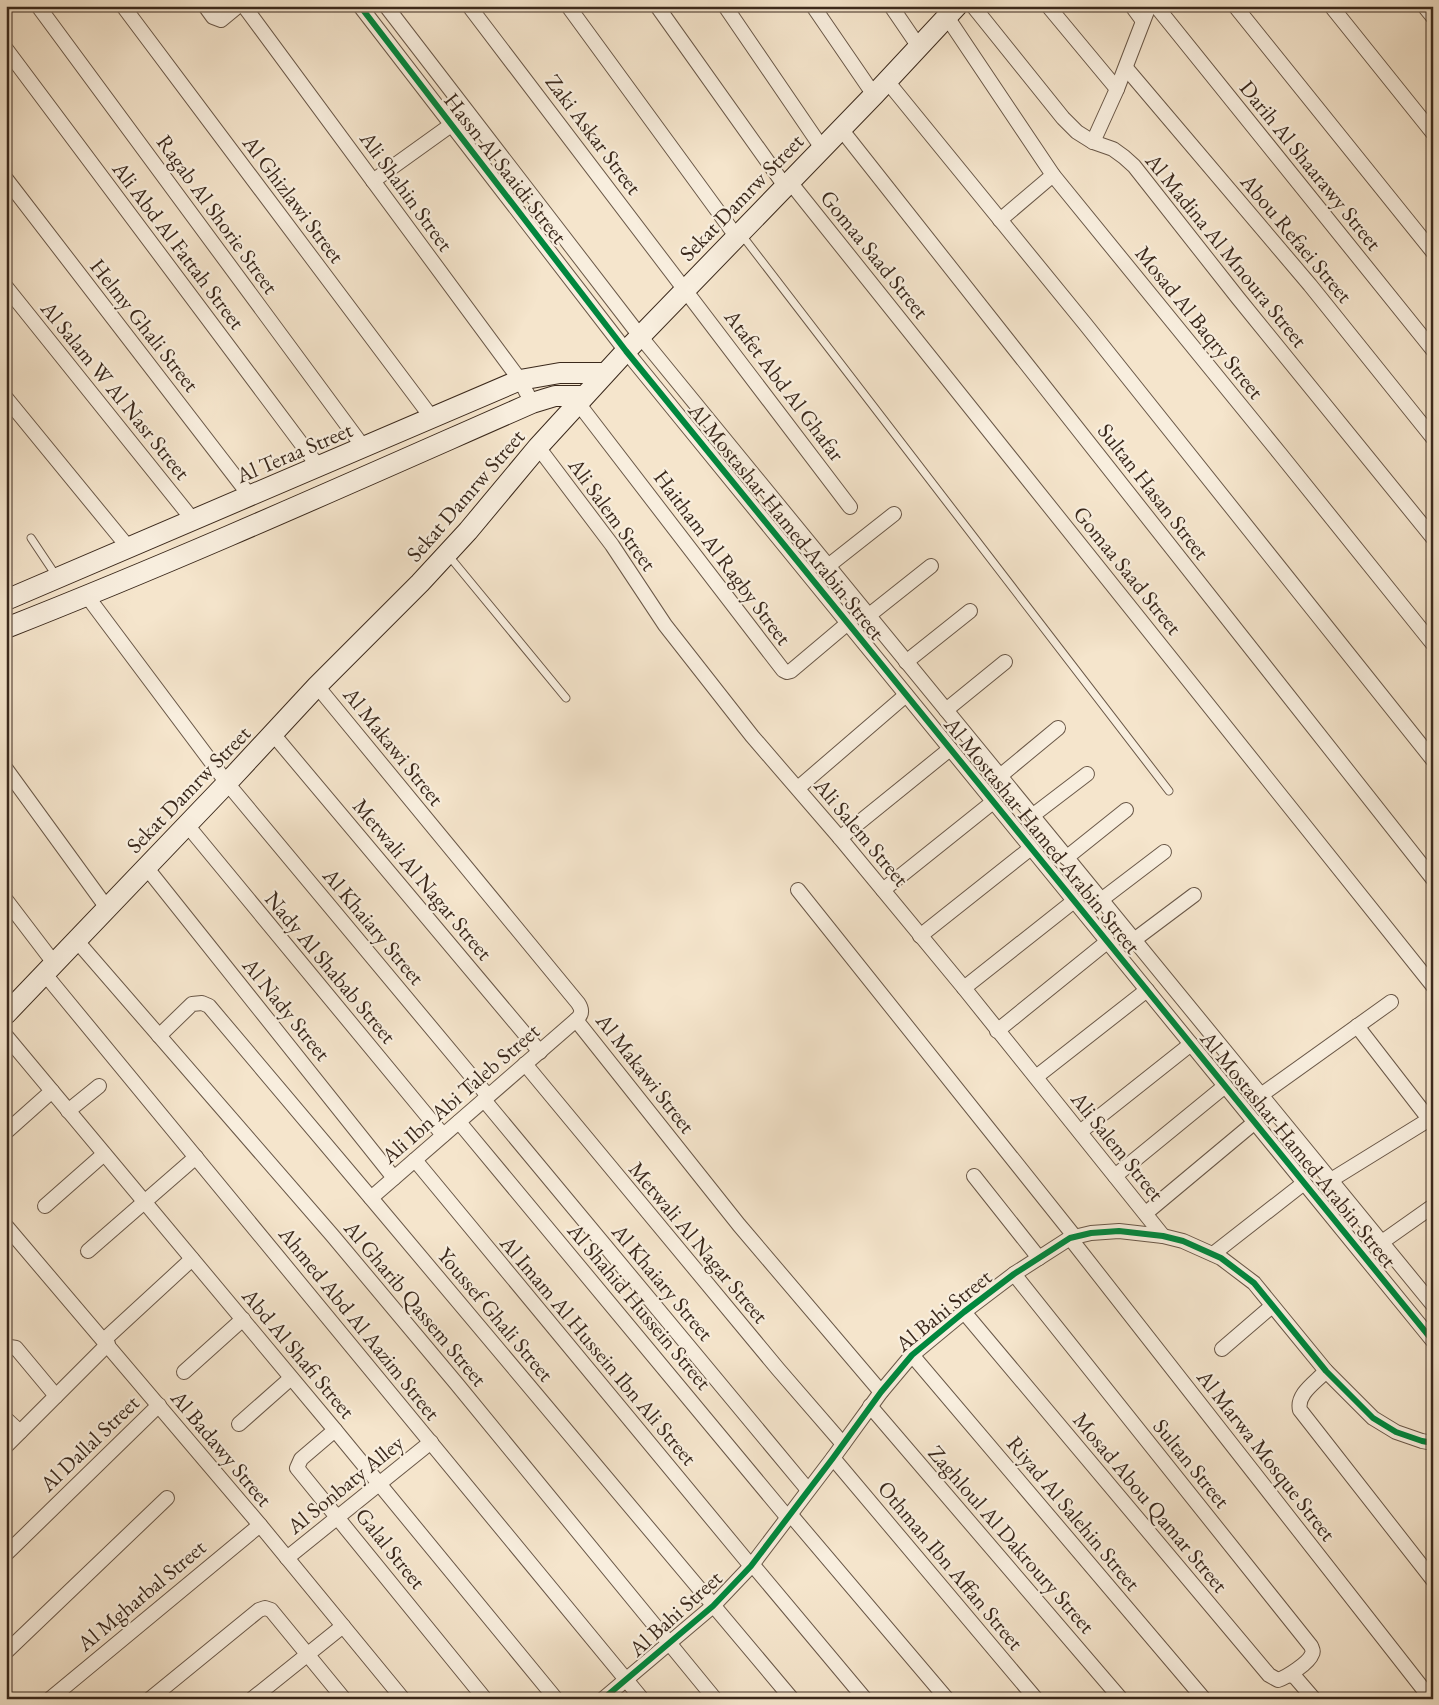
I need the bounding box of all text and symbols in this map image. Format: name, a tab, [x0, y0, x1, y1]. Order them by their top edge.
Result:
street label: Zaki Askar Street	[539, 68, 648, 200]
street label: Darih Al Shaarawy Street	[1233, 74, 1388, 256]
street label: Hassn Al Saaidi Street	[437, 87, 574, 250]
street label: Ali Shahin Street	[353, 125, 460, 257]
street label: Sekat Damrw Street	[673, 127, 810, 267]
street label: Ragab Al Shorie Street	[150, 129, 285, 300]
street label: Al Ghizlawi Street	[235, 129, 351, 269]
street label: Al Madina Al Mnoura Street	[1139, 146, 1314, 354]
street label: Ali Abd Al Fattah Street	[105, 155, 251, 335]
street label: Abou Refaei Street	[1234, 167, 1359, 309]
street label: Gomaa Saad Street	[814, 184, 936, 325]
street label: Mosad Al Baqry Street	[1129, 240, 1271, 405]
street label: Helmy Ghali Street	[83, 253, 206, 398]
street label: Al Salam W Al Nasr Street	[34, 294, 197, 486]
street label: Atafet Abd Al Ghafar	[717, 303, 852, 468]
street label: Al Mostashar Hamed Arabin Street	[681, 396, 891, 646]
street label: Al Teraa Street	[231, 415, 357, 490]
street label: Sultan Hasan Street	[1091, 417, 1216, 566]
street label: Sekat Damrw Street	[400, 423, 531, 568]
street label: Ali Salem Street	[561, 451, 663, 577]
street label: Haitham Al Ragby Street	[647, 464, 798, 651]
street label: Gomaa Saad Street	[1067, 500, 1189, 641]
street label: Al Makawi Street	[336, 680, 451, 812]
street label: Al Mostashar Hamed Arabin Street	[937, 710, 1147, 960]
street label: Sekat Damrw Street	[120, 719, 257, 859]
street label: Ali Salem Street	[807, 771, 916, 893]
street label: Metwali Al Nagar Street	[346, 792, 499, 966]
street label: Al Khaiary Street	[316, 861, 431, 991]
street label: Nady Al Shabab Street	[258, 885, 403, 1050]
street label: Al Nady Street	[236, 951, 337, 1067]
street label: Al Makawi Street	[589, 1006, 702, 1139]
street label: Ali Ibn Abi Taleb Street	[374, 1017, 546, 1171]
street label: Al Mostashar Hamed Arabin Street	[1193, 1024, 1403, 1274]
street label: Ali Salem Street	[1064, 1085, 1171, 1207]
street label: Metwali Al Nagar Street	[622, 1155, 775, 1329]
street label: Al Gharib Qassem Street	[337, 1214, 494, 1392]
street label: Al Shahid Hussein Street	[561, 1216, 718, 1396]
street label: Al Khaiary Street	[605, 1217, 720, 1347]
street label: Ahmed Abd Al Aazim Street	[272, 1220, 447, 1426]
street label: Al Imam Al Hussein Ibn Ali Street	[493, 1228, 704, 1471]
street label: Youssef Ghali Street	[431, 1241, 560, 1388]
street label: Al Bahi Street	[888, 1263, 998, 1359]
street label: Abd Al Shafi Street	[235, 1281, 362, 1425]
street label: Al Marwa Mosque Street	[1190, 1363, 1343, 1547]
street label: Al Badawy Street	[164, 1383, 279, 1513]
street label: Al Dallal Street	[33, 1389, 145, 1499]
street label: Mosad Abou Qamar Street	[1067, 1406, 1235, 1599]
street label: Sultan Street	[1147, 1413, 1237, 1514]
street label: Al Sonbaty Alley	[280, 1428, 410, 1541]
street label: Riyad Al Salehin Street	[1000, 1430, 1147, 1597]
street label: Zaghloul Al Dakroury Street	[922, 1439, 1102, 1640]
street label: Othman Ibn Affan Street	[871, 1475, 1030, 1656]
street label: Galal Street	[349, 1502, 432, 1595]
street label: Al Mgharbal Street	[70, 1533, 212, 1658]
street label: Al Bahi Street	[622, 1564, 728, 1664]

